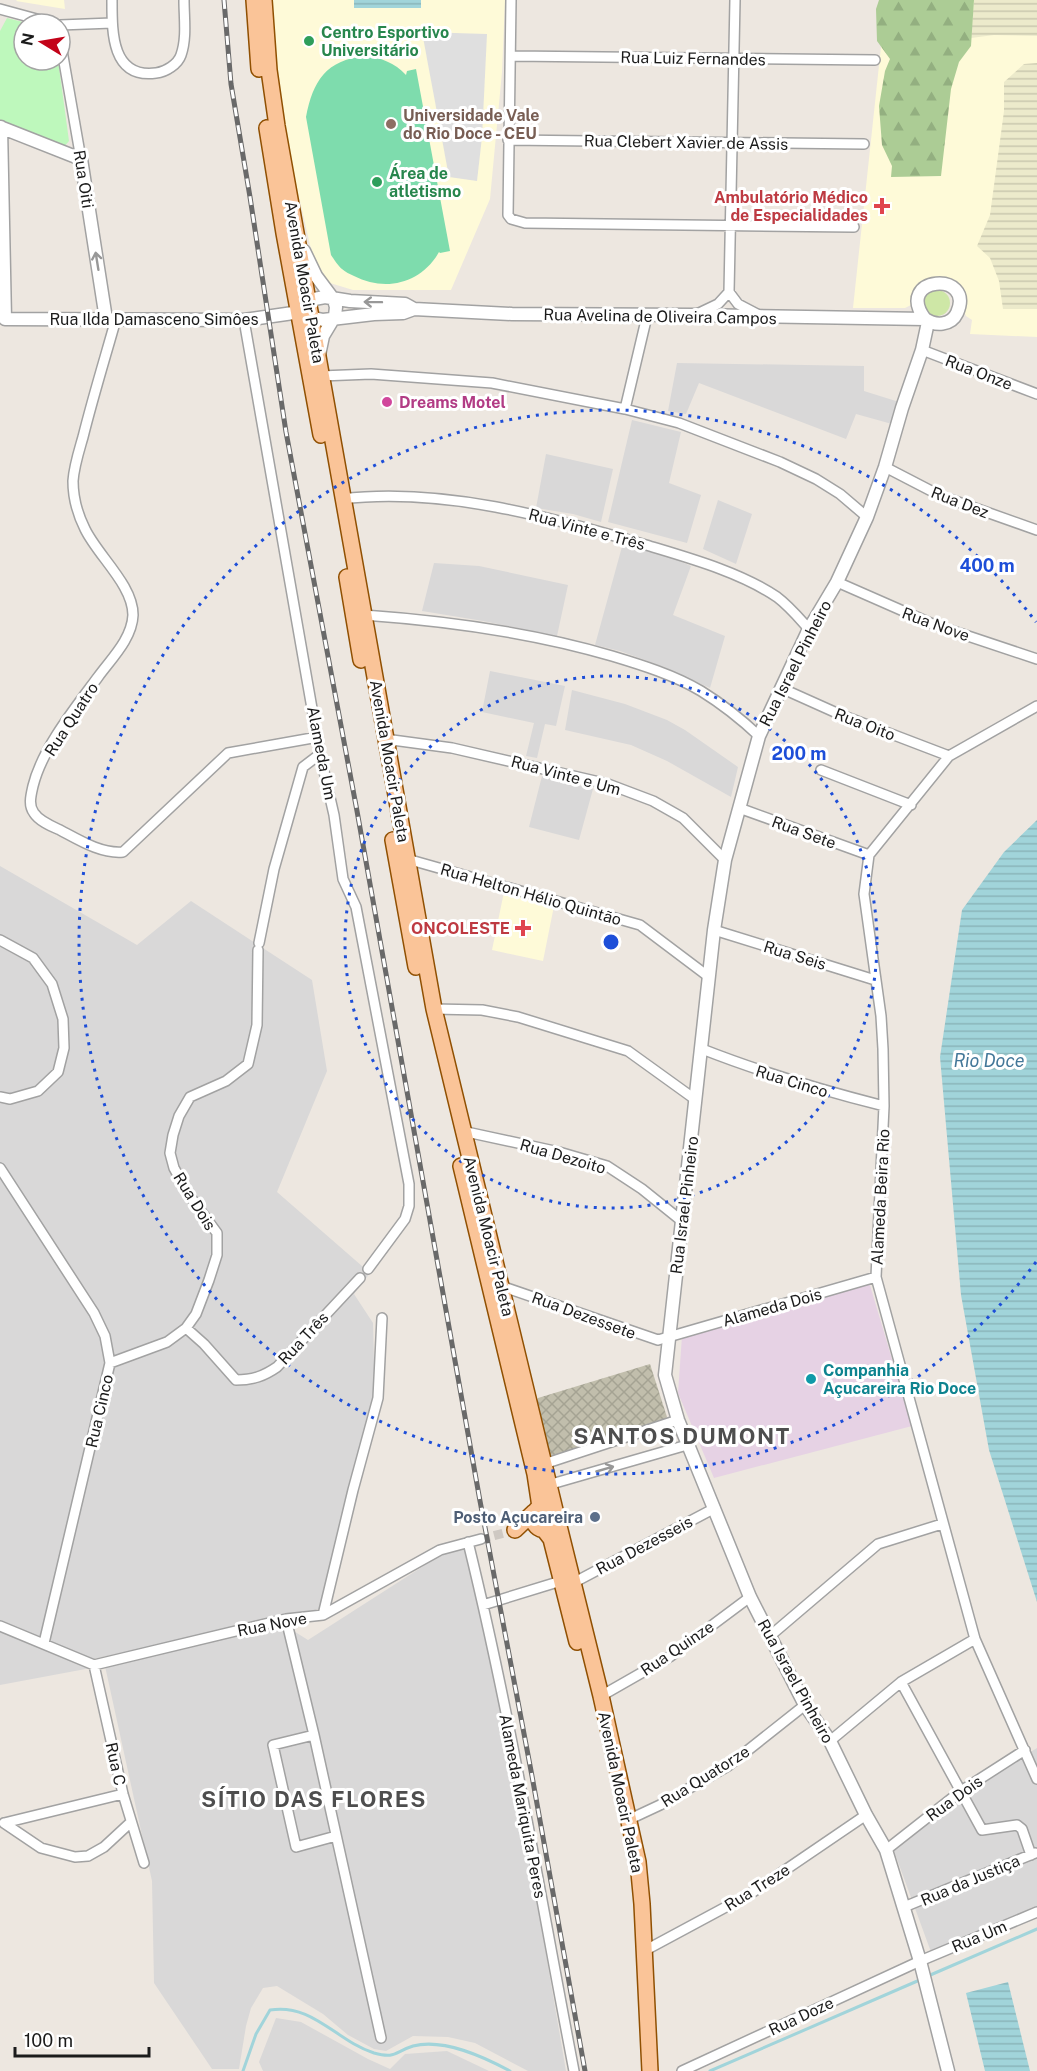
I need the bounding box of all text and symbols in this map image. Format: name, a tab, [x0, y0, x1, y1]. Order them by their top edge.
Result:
north arrow	[12, 12, 72, 72]
place label: Centro Esportivo Universitário	[321, 23, 449, 60]
text: N	[17, 31, 38, 47]
marker: Centro Esportivo Universitário	[302, 34, 316, 48]
street label: Rua Luiz Fernandes	[620, 48, 766, 69]
place label: Universidade Vale do Rio Doce - CEU	[403, 106, 539, 143]
marker: Universidade Vale do Rio Doce - CEU	[384, 117, 398, 131]
street label: Rua Clebert Xavier de Assis	[584, 131, 788, 154]
street label: Rua Oiti	[70, 149, 97, 209]
place label: Área de atletismo	[389, 163, 461, 201]
marker: Área de atletismo	[370, 175, 384, 189]
place label: Ambulatório Médico de Especialidades	[714, 188, 868, 225]
marker: Ambulatório Médico de Especialidades	[873, 197, 891, 215]
street label: Avenida Moacir Paleta	[281, 199, 328, 365]
one-way arrow	[92, 252, 103, 272]
one-way arrow	[364, 296, 384, 308]
street label: Rua Avelina de Oliveira Campos	[543, 305, 777, 328]
street label: Rua Ilda Damasceno Simôes	[49, 310, 259, 329]
street label: Rua Onze	[943, 351, 1015, 394]
place label: Dreams Motel	[399, 393, 506, 412]
marker: Dreams Motel	[380, 395, 394, 409]
street label: Rua Dez	[928, 483, 992, 522]
street label: Rua Vinte e Três	[527, 505, 647, 554]
text: 400 m	[959, 555, 1015, 576]
street label: Rua Israel Pinheiro	[755, 597, 835, 729]
street label: Rua Nove	[899, 603, 972, 645]
street label: Avenida Moacir Paleta	[366, 678, 413, 844]
street label: Rua Quatro	[41, 679, 102, 760]
street label: Rua Oito	[832, 704, 898, 745]
street label: Alameda Um	[303, 705, 340, 802]
text: 200 m	[772, 743, 826, 764]
street label: Rua Vinte e Um	[509, 752, 623, 799]
street label: Rua Sete	[769, 812, 839, 853]
street label: Rua Helton Hélio Quintão	[438, 860, 624, 929]
place label: ONCOLESTE	[411, 919, 510, 938]
marker: ONCOLESTE	[514, 919, 532, 937]
centre of rings	[601, 932, 621, 952]
street label: Rua Seis	[761, 937, 829, 974]
water label: Rio Doce	[953, 1050, 1025, 1071]
street label: Rua Cinco	[753, 1061, 830, 1101]
street label: Alameda Beira Rio	[867, 1128, 894, 1266]
street label: Rua Dezoito	[518, 1135, 608, 1178]
street label: Rua Israel Pinheiro	[667, 1135, 702, 1275]
street label: Avenida Moacir Paleta	[459, 1154, 518, 1318]
street label: Rua Dois	[169, 1169, 220, 1234]
street label: Alameda Dois	[720, 1284, 824, 1331]
street label: Rua Dezessete	[529, 1288, 638, 1343]
street label: Rua Três	[274, 1308, 332, 1369]
place label: Companhia Açucareira Rio Doce	[823, 1361, 976, 1398]
marker: Companhia Açucareira Rio Doce	[804, 1372, 818, 1386]
street label: Rua Cinco	[82, 1373, 117, 1450]
district label: SANTOS DUMONT	[573, 1423, 791, 1449]
one-way arrow	[595, 1463, 614, 1474]
place label: Posto Açucareira	[453, 1508, 583, 1527]
marker: Posto Açucareira	[588, 1510, 602, 1524]
street label: Rua Dezesseis	[593, 1512, 696, 1579]
street label: Rua Nove	[236, 1608, 309, 1641]
street label: Rua Israel Pinheiro	[754, 1616, 838, 1747]
street label: Rua Quinze	[637, 1617, 717, 1680]
street label: Avenida Moacir Paleta	[594, 1710, 647, 1875]
street label: Alameda Mariquita Peres	[495, 1712, 550, 1900]
street label: Rua C	[102, 1741, 129, 1787]
street label: Rua Quatorze	[658, 1742, 753, 1811]
street label: Rua Dois	[922, 1772, 986, 1825]
district label: SÍTIO DAS FLORES	[201, 1786, 427, 1812]
street label: Rua da Justiça	[918, 1851, 1023, 1910]
street label: Rua Treze	[721, 1860, 793, 1915]
street label: Rua Um	[949, 1916, 1009, 1956]
street label: Rua Doze	[766, 1993, 837, 2040]
scale bar	[15, 2020, 148, 2058]
text: 100 m	[24, 2030, 73, 2051]

